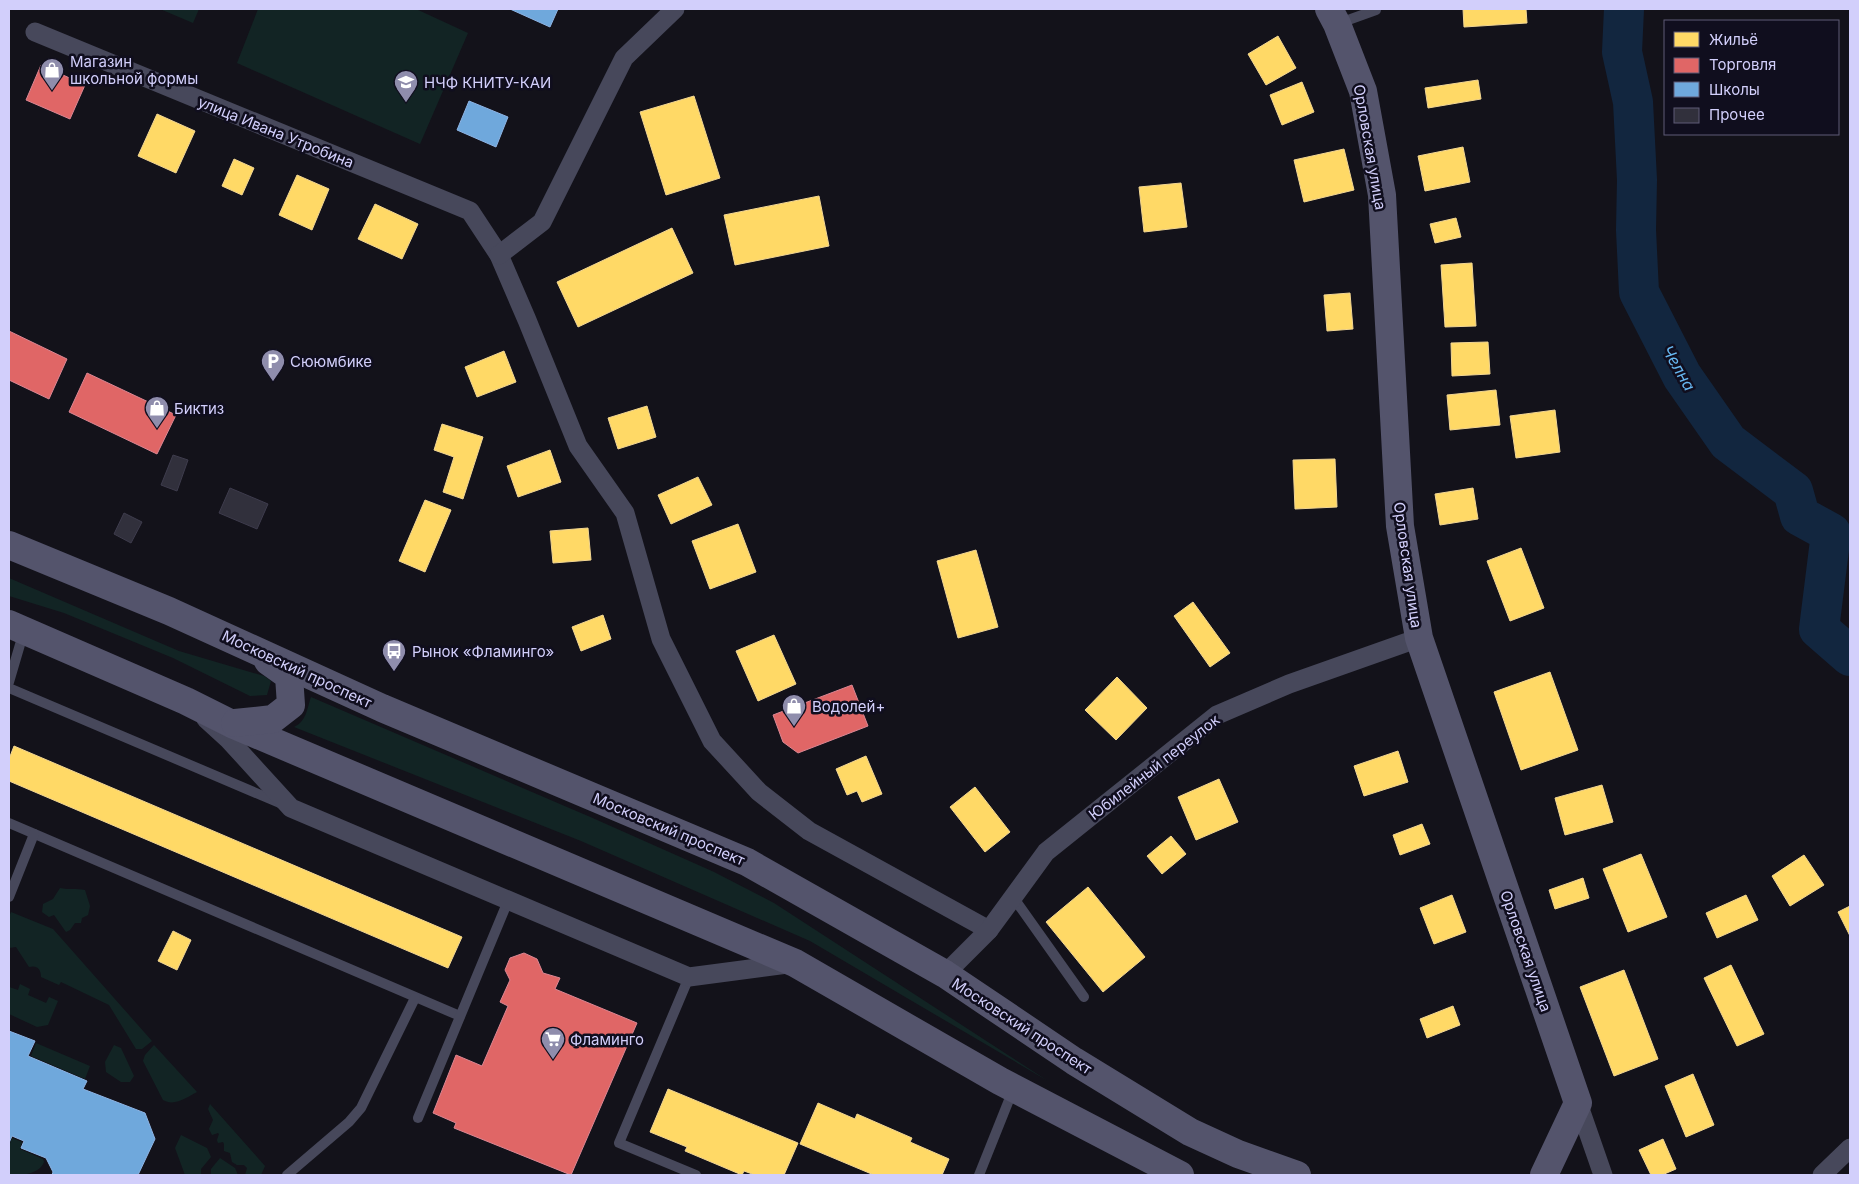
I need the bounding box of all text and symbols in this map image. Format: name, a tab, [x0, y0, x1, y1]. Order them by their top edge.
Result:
legend	[1664, 20, 1839, 135]
text: Жильё	[1709, 30, 1758, 49]
place label: Магазин школьной формы	[70, 52, 198, 88]
text: Торговля	[1709, 55, 1776, 74]
shop icon: Магазин школьной формы	[39, 57, 65, 91]
school or university icon: НЧФ КНИТУ-КАИ	[393, 69, 419, 103]
place label: НЧФ КНИТУ-КАИ	[424, 73, 551, 92]
text: Школы	[1709, 80, 1760, 99]
street label: Орловская улица	[1350, 83, 1390, 211]
street label: улица Ивана Утробина	[195, 92, 357, 172]
text: Прочее	[1709, 105, 1765, 124]
water label: Челна	[1658, 342, 1700, 394]
parking icon: Сююмбике	[260, 348, 286, 382]
place label: Сююмбике	[290, 352, 372, 371]
shop icon: Биктиз	[144, 395, 170, 429]
place label: Биктиз	[174, 399, 224, 418]
street label: Орловская улица	[1390, 501, 1426, 629]
street label: Московский проспект	[219, 626, 375, 712]
bus stop icon: Рынок «Фламинго»	[381, 638, 407, 672]
place label: Рынок «Фламинго»	[412, 642, 554, 661]
shop icon: Водолей+	[781, 693, 807, 727]
place label: Водолей+	[812, 697, 885, 716]
street label: Юбилейный переулок	[1085, 710, 1223, 824]
street label: Московский проспект	[590, 788, 748, 870]
street label: Орловская улица	[1496, 888, 1556, 1014]
street label: Московский проспект	[948, 974, 1096, 1078]
supermarket icon: Фламинго	[540, 1026, 566, 1060]
place label: Фламинго	[570, 1030, 644, 1049]

